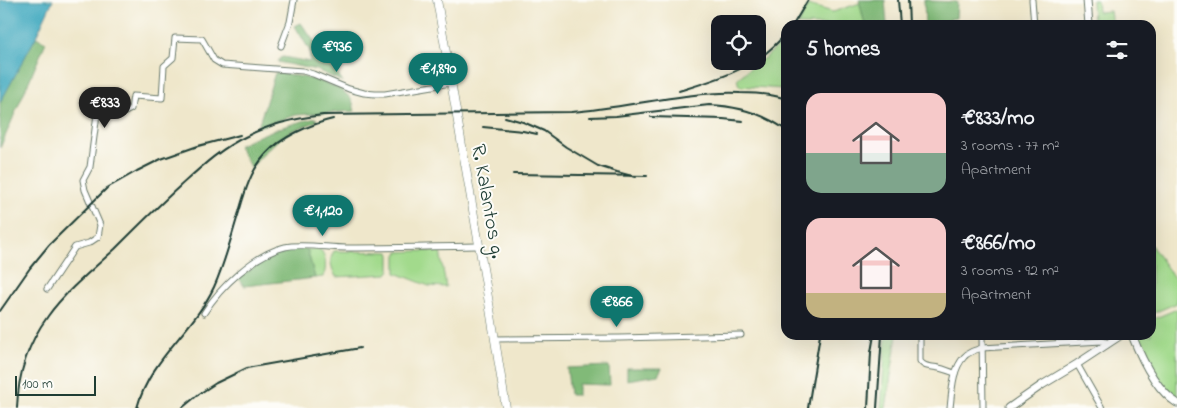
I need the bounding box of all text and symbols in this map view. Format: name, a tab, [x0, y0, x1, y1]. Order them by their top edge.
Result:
map controls	[711, 15, 766, 70]
button: locate	[711, 15, 766, 70]
pin: €936	[307, 30, 367, 73]
text: €936	[322, 35, 352, 59]
text: 5 homes	[806, 35, 881, 65]
icon: filters	[1103, 36, 1131, 64]
pin: €1,890	[397, 52, 479, 95]
text: €1,890	[420, 57, 456, 81]
pin: €833	[75, 86, 135, 129]
text: €833	[90, 91, 120, 115]
text: €833/mo	[961, 104, 1035, 134]
icon: home	[846, 113, 906, 173]
text: 3 rooms · 77 m²	[961, 134, 1060, 158]
street label: R. Kalantos g.	[460, 142, 512, 261]
text: Apartment	[961, 158, 1031, 182]
pin: €1,120	[282, 194, 364, 237]
text: €1,120	[304, 199, 342, 223]
text: €866/mo	[961, 229, 1036, 259]
icon: home	[846, 238, 906, 298]
text: 3 rooms · 92 m²	[961, 259, 1059, 283]
text: Apartment	[961, 283, 1031, 307]
pin: €866	[587, 286, 647, 328]
text: €866	[601, 290, 633, 314]
scale bar	[15, 373, 96, 396]
text: 100 m	[22, 374, 53, 395]

